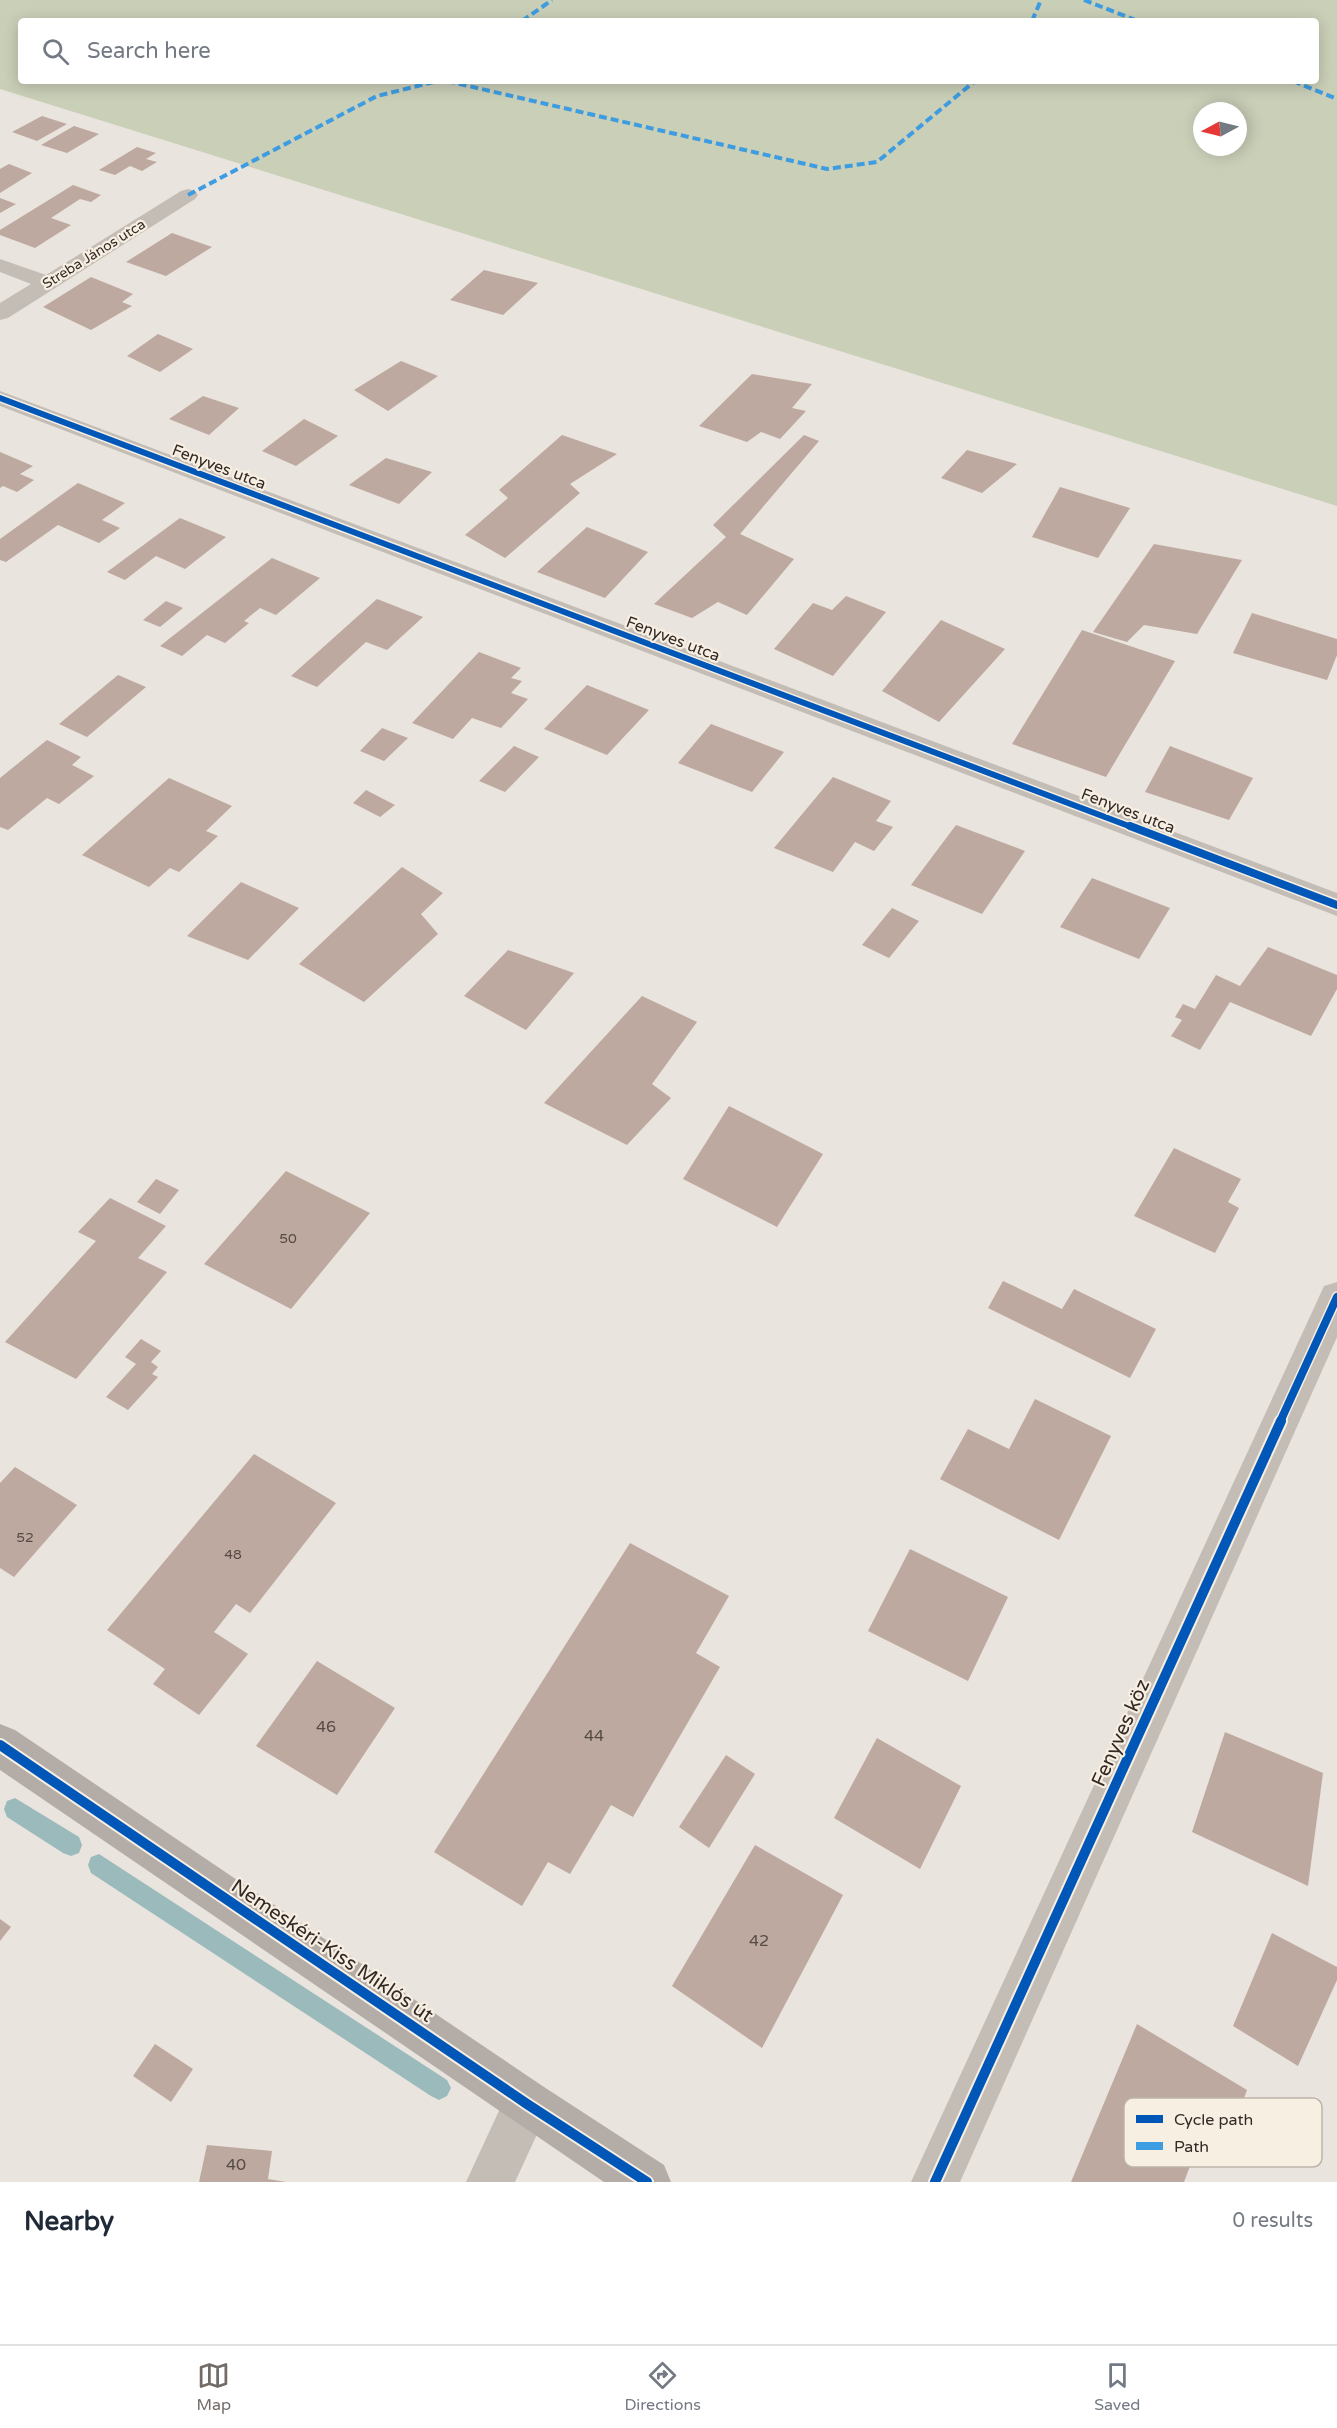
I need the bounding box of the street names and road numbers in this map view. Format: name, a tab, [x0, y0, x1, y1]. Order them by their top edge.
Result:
street label: Streba János utca	[39, 216, 149, 292]
street label: Fenyves utca	[169, 440, 269, 494]
street label: Fenyves utca	[623, 612, 723, 666]
street label: Fenyves utca	[1078, 784, 1178, 838]
street label: Fenyves köz	[1087, 1676, 1155, 1790]
street label: Nemeskéri-Kiss Miklós út	[226, 1874, 438, 2028]

